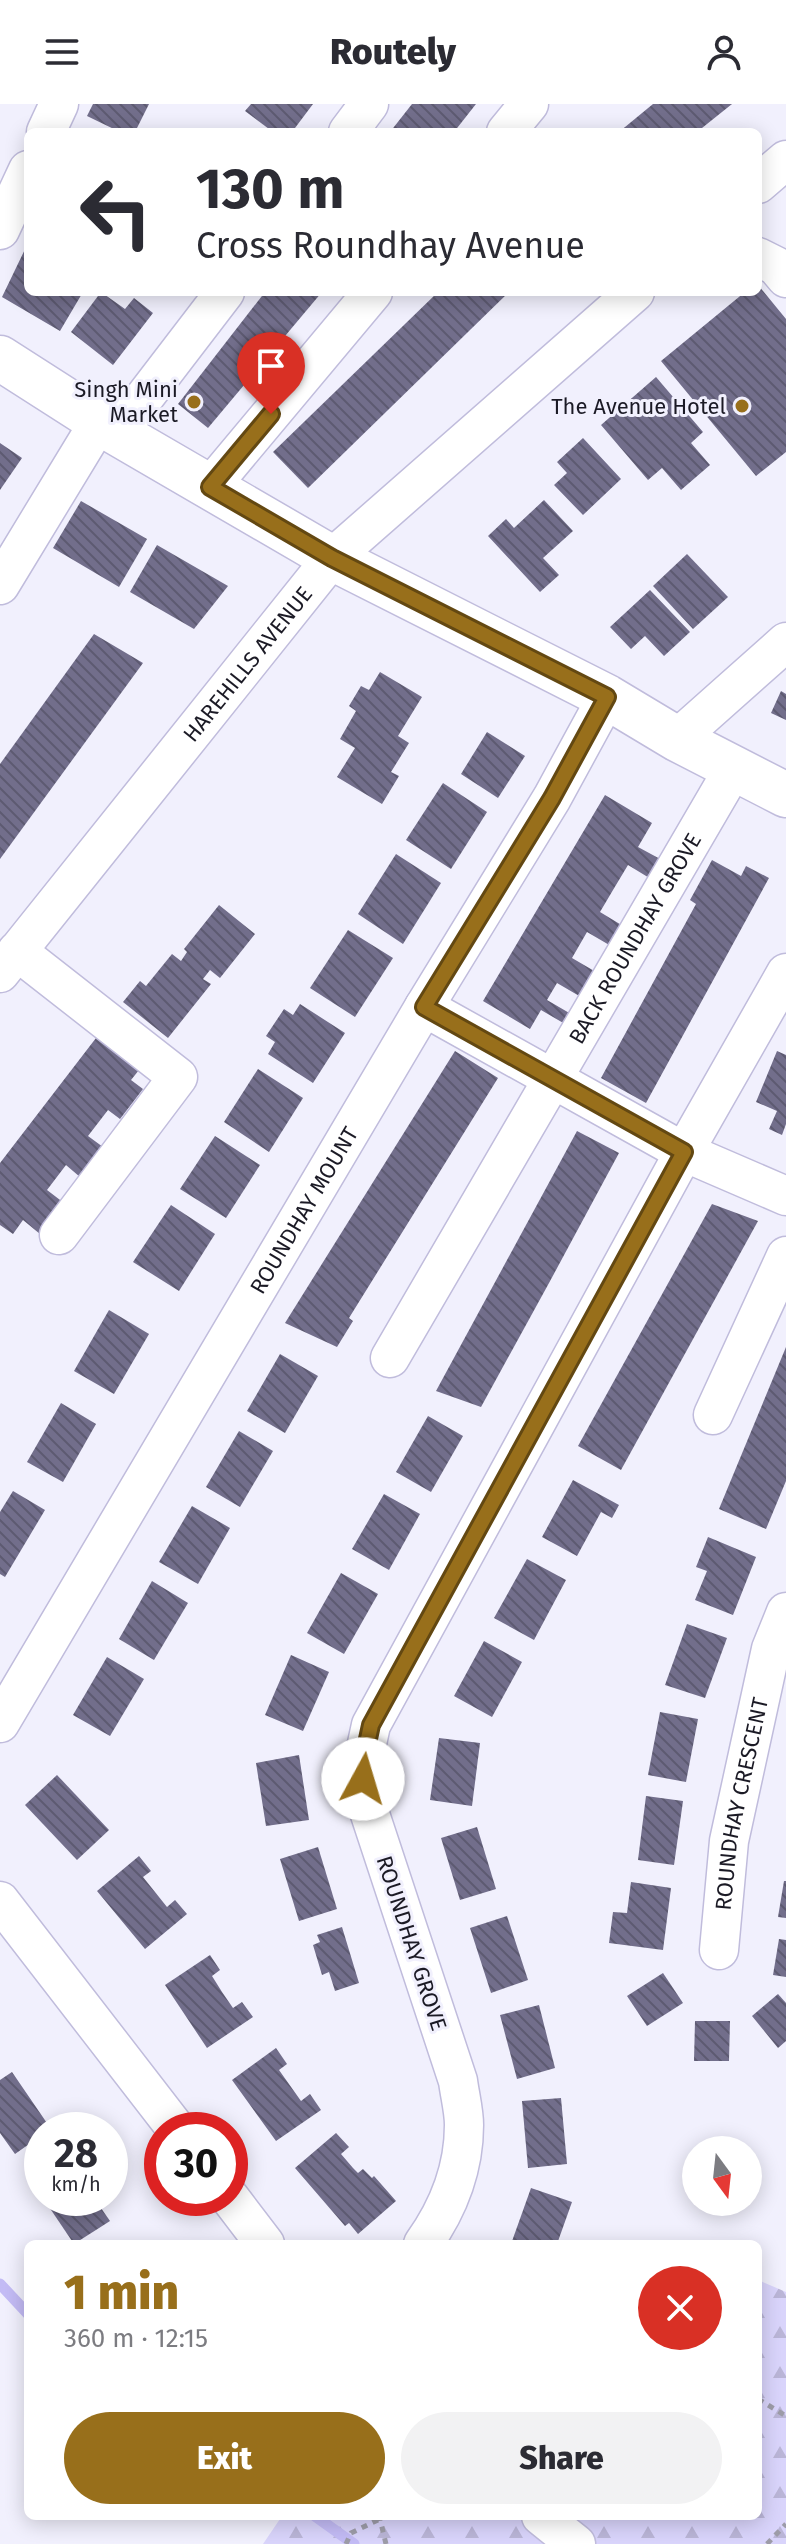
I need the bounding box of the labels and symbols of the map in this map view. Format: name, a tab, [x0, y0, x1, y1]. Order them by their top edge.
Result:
pin	[237, 332, 305, 414]
place label: Singh Mini Market	[74, 376, 178, 428]
marker: Singh Mini Market	[185, 393, 203, 411]
place label: The Avenue Hotel	[551, 393, 726, 420]
marker: The Avenue Hotel	[733, 397, 751, 415]
street label: HAREHILLS AVENUE	[177, 581, 318, 747]
street label: BACK ROUNDHAY GROVE	[563, 828, 707, 1049]
street label: ROUNDHAY MOUNT	[244, 1121, 364, 1299]
street label: ROUNDHAY CRESCENT	[710, 1694, 774, 1912]
position arrow	[321, 1737, 405, 1821]
street label: ROUNDHAY GROVE	[370, 1852, 453, 2034]
speed limit sign: 30	[144, 2112, 248, 2216]
north arrow	[682, 2136, 762, 2216]

